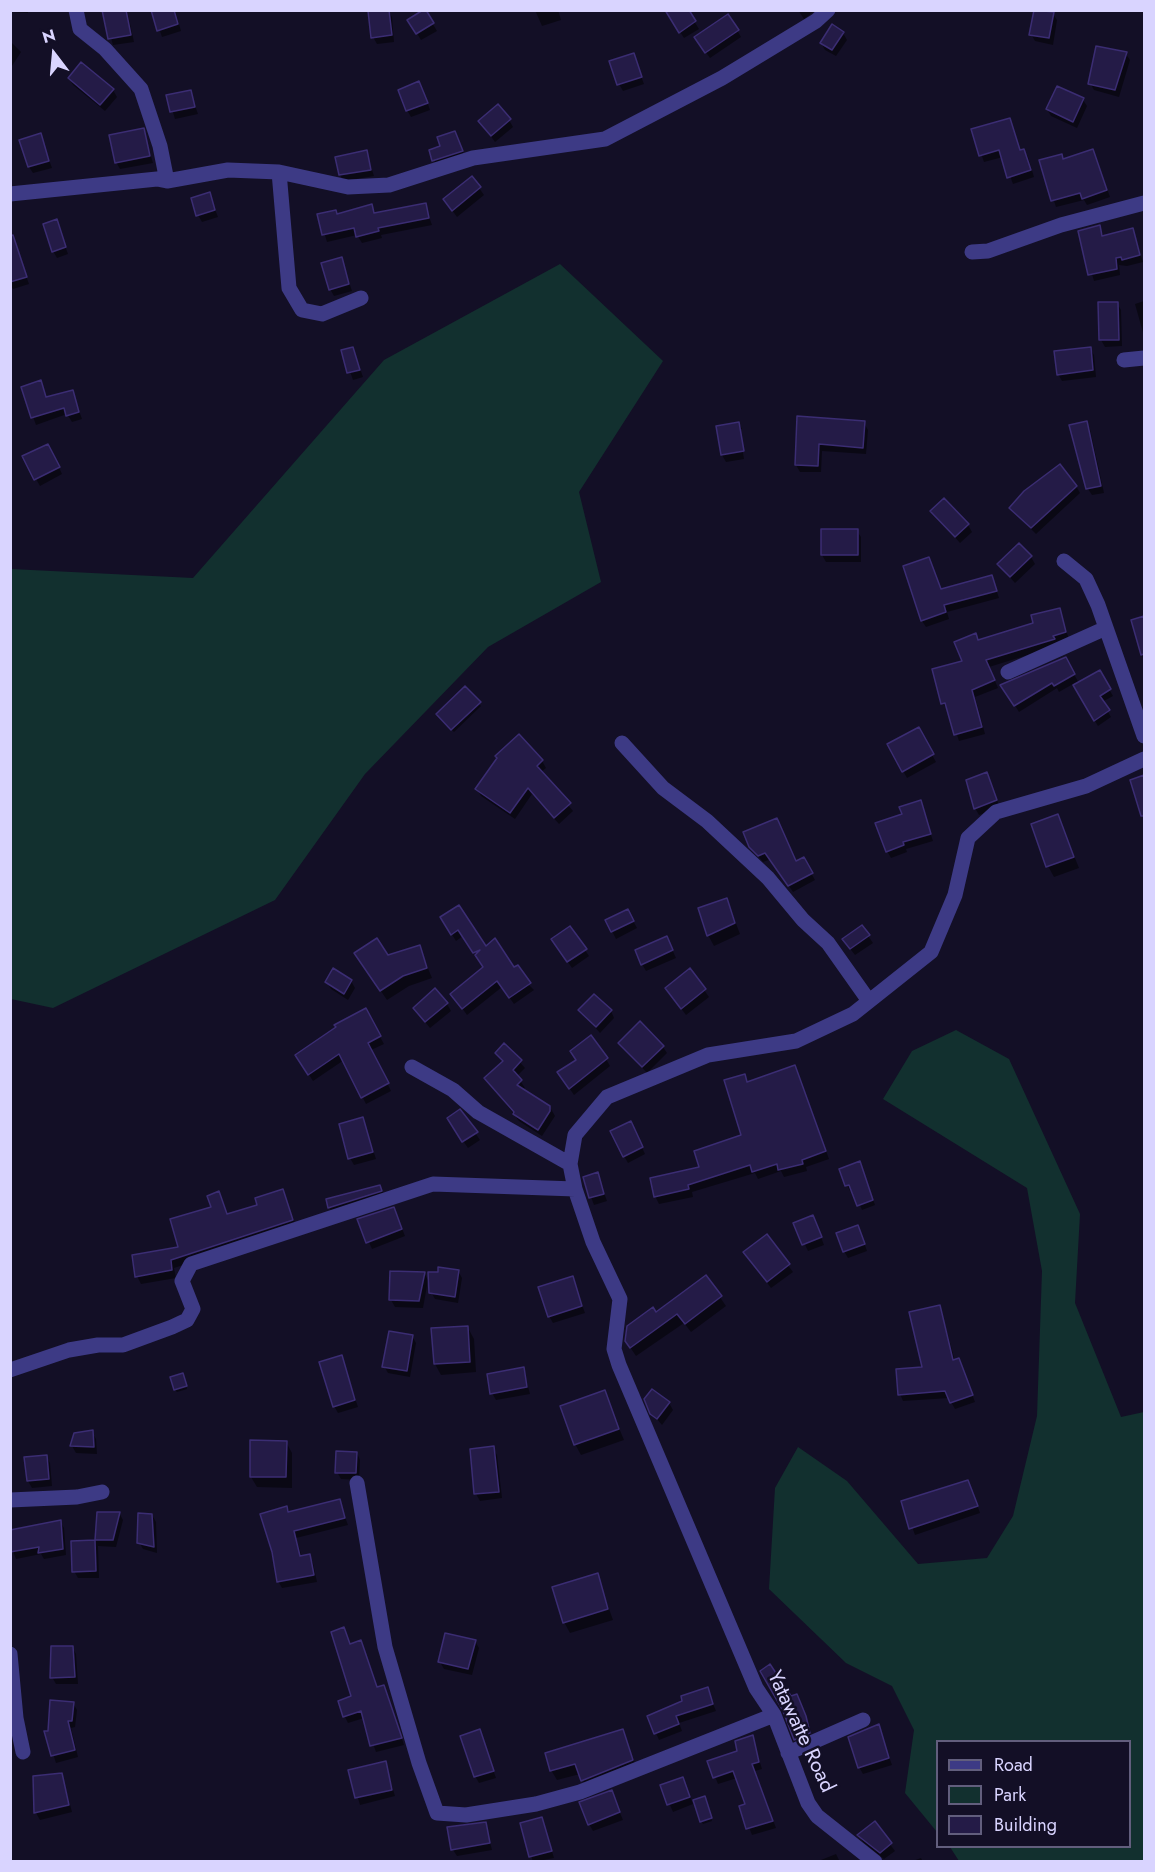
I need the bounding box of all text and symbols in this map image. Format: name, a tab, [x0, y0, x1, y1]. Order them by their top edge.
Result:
text: N	[40, 23, 58, 49]
north arrow	[24, 24, 84, 84]
street label: Yatawatte Road	[761, 1667, 839, 1797]
legend	[936, 1740, 1131, 1848]
text: Road	[994, 1752, 1033, 1778]
text: Park	[994, 1782, 1026, 1808]
text: Building	[994, 1812, 1057, 1838]

